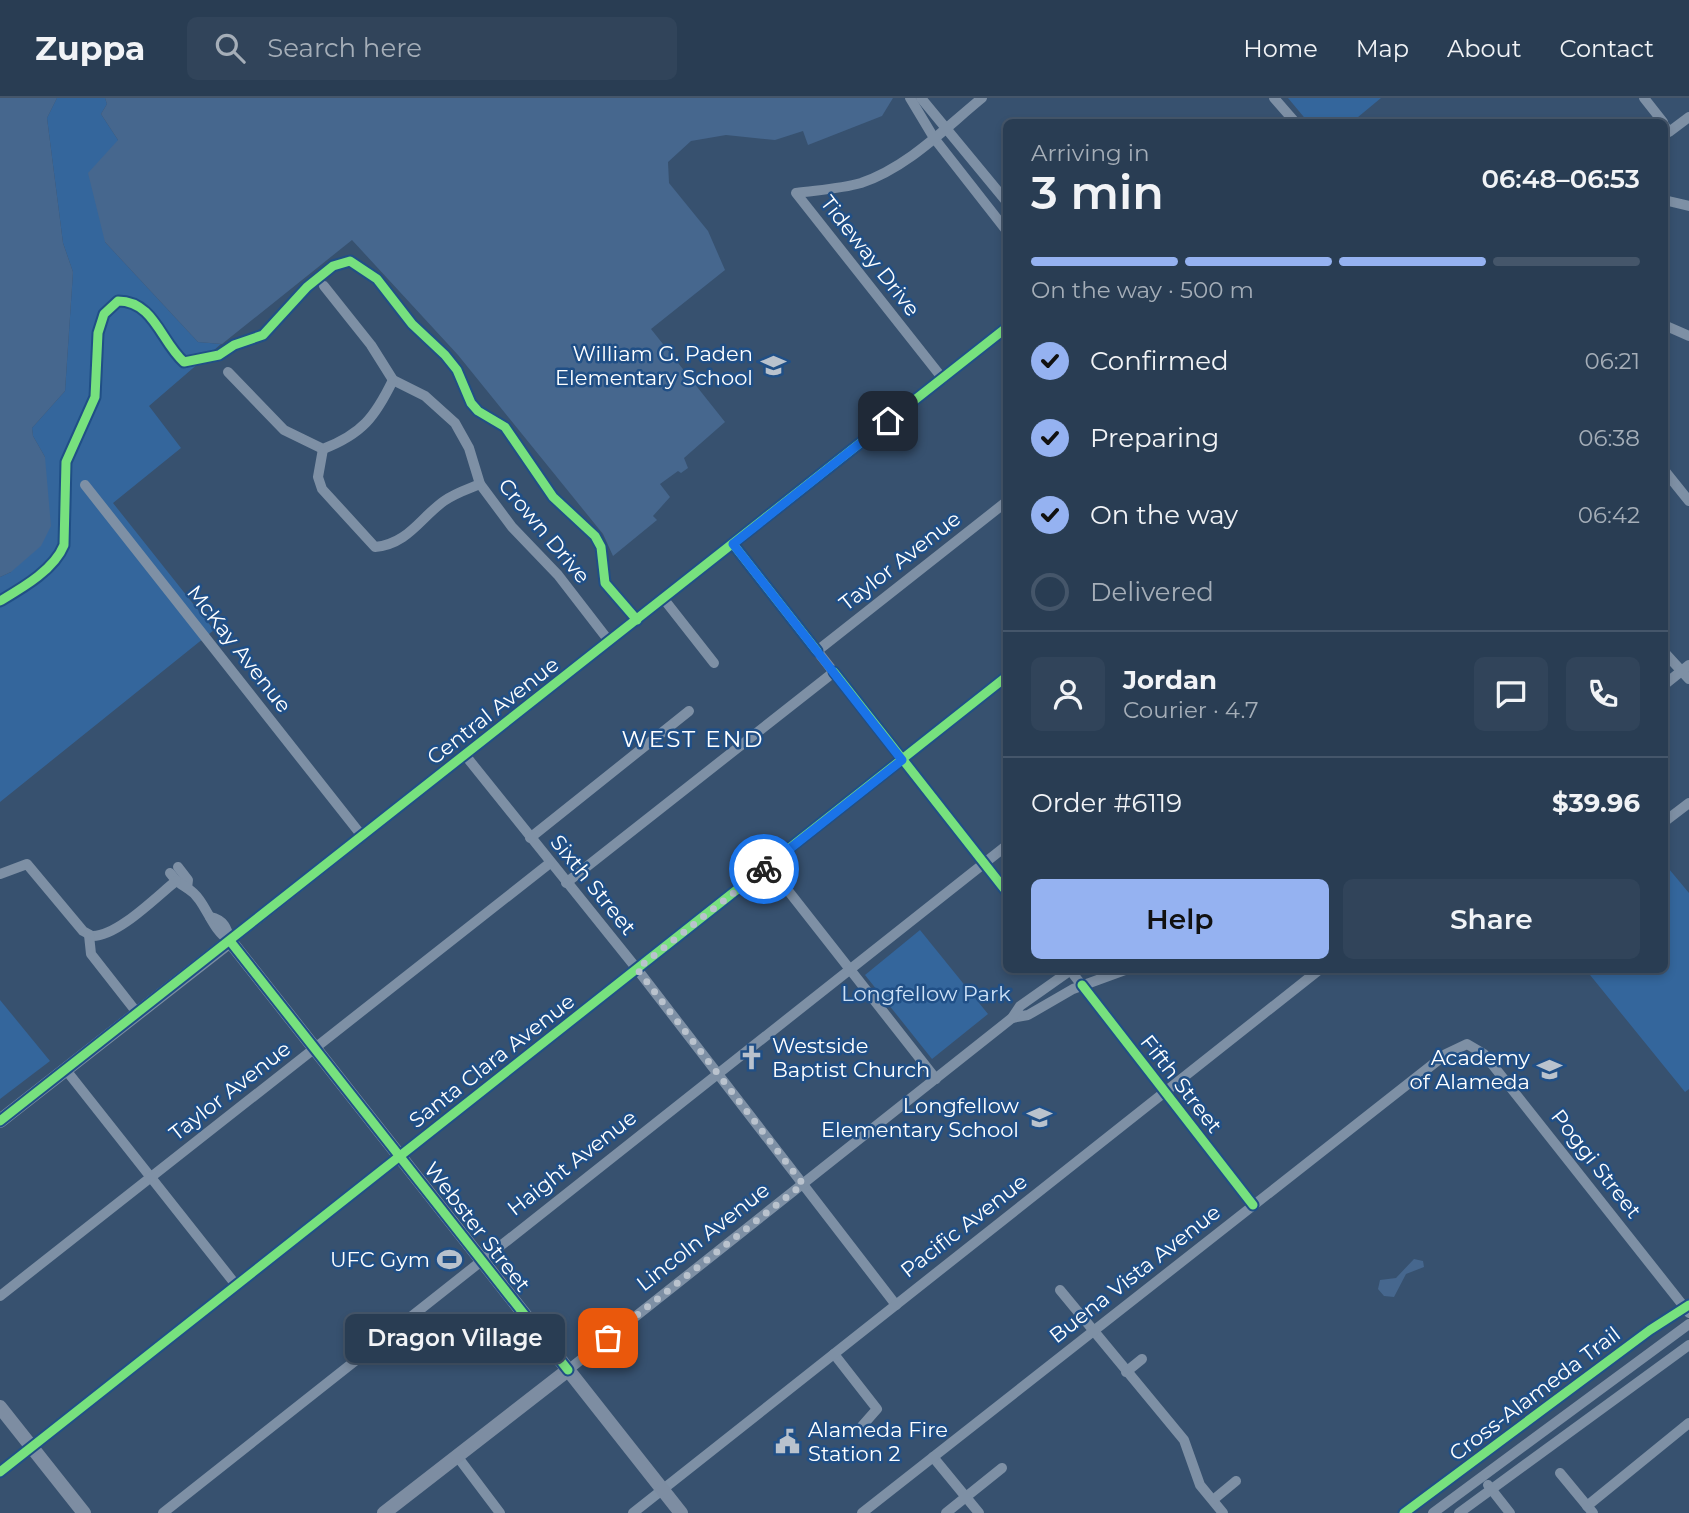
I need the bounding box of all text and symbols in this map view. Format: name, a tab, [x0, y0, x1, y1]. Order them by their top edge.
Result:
search box	[187, 17, 677, 80]
text: Zuppa	[35, 28, 145, 68]
icon: search	[211, 29, 249, 67]
text: Search here	[267, 32, 422, 64]
text: Home	[1243, 34, 1318, 63]
text: Map	[1356, 34, 1409, 63]
text: About	[1447, 34, 1521, 63]
text: Contact	[1559, 34, 1654, 63]
text: Arriving in	[1031, 139, 1150, 167]
text: 06:48–06:53	[1482, 163, 1640, 195]
text: 3 min	[1031, 164, 1164, 221]
street label: Tideway Drive	[815, 190, 925, 321]
text: On the way · 500 m	[1031, 276, 1254, 304]
place label: William G. Paden Elementary School	[555, 341, 753, 390]
icon: check	[1031, 342, 1069, 380]
text: Confirmed	[1090, 345, 1229, 377]
text: 06:21	[1585, 347, 1640, 375]
school or university icon: William G. Paden Elementary School	[759, 352, 787, 380]
pin	[858, 391, 918, 451]
icon: home	[869, 402, 907, 440]
icon: check	[1031, 419, 1069, 457]
text: Preparing	[1090, 422, 1219, 454]
text: 06:38	[1578, 424, 1640, 452]
street label: Crown Drive	[493, 473, 595, 588]
icon: check	[1031, 496, 1069, 534]
text: On the way	[1090, 499, 1238, 531]
text: 06:42	[1578, 501, 1640, 529]
street label: Taylor Avenue	[834, 506, 965, 616]
text: Delivered	[1090, 576, 1214, 608]
street label: McKay Avenue	[182, 580, 297, 717]
street label: Central Avenue	[422, 651, 564, 770]
button: person	[1031, 657, 1105, 731]
button: chat	[1474, 657, 1548, 731]
button: phone	[1566, 657, 1640, 731]
text: Jordan	[1123, 664, 1217, 696]
text: Courier · 4.7	[1123, 696, 1259, 724]
district label: WEST END	[622, 725, 764, 753]
text: Order #6119	[1031, 787, 1182, 819]
text: $39.96	[1552, 787, 1640, 819]
street label: Sixth Street	[545, 830, 641, 940]
courier	[729, 834, 799, 904]
icon: bike	[745, 850, 783, 888]
button: Help	[1031, 879, 1329, 959]
button: Share	[1343, 879, 1640, 959]
park label: Longfellow Park	[841, 981, 1011, 1006]
street label: Santa Clara Avenue	[404, 988, 579, 1133]
street label: Fifth Street	[1135, 1030, 1228, 1138]
place label: Westside Baptist Church	[772, 1033, 930, 1082]
street label: Taylor Avenue	[164, 1036, 295, 1146]
church icon: Westside Baptist Church	[738, 1044, 766, 1072]
place label: Academy of Alameda	[1410, 1045, 1531, 1094]
school or university icon: Academy of Alameda	[1536, 1056, 1564, 1084]
place label: Longfellow Elementary School	[821, 1093, 1020, 1142]
street label: Haight Avenue	[502, 1104, 641, 1221]
school or university icon: Longfellow Elementary School	[1025, 1104, 1053, 1132]
street label: Poggi Street	[1546, 1104, 1647, 1223]
street label: Webster Street	[419, 1157, 536, 1296]
street label: Pacific Avenue	[895, 1168, 1032, 1283]
street label: Lincoln Avenue	[631, 1177, 774, 1296]
street label: Buena Vista Avenue	[1044, 1199, 1225, 1348]
sports icon: UFC Gym	[436, 1246, 464, 1274]
place label: UFC Gym	[330, 1247, 430, 1272]
pin	[578, 1308, 638, 1368]
callout: Dragon Village	[346, 1314, 566, 1362]
icon: bag	[589, 1319, 627, 1357]
street label: Cross-Alameda Trail	[1444, 1321, 1625, 1466]
text: Dragon Village	[367, 1324, 543, 1352]
place label: Alameda Fire Station 2	[808, 1417, 948, 1466]
public building icon: Alameda Fire Station 2	[774, 1428, 802, 1456]

